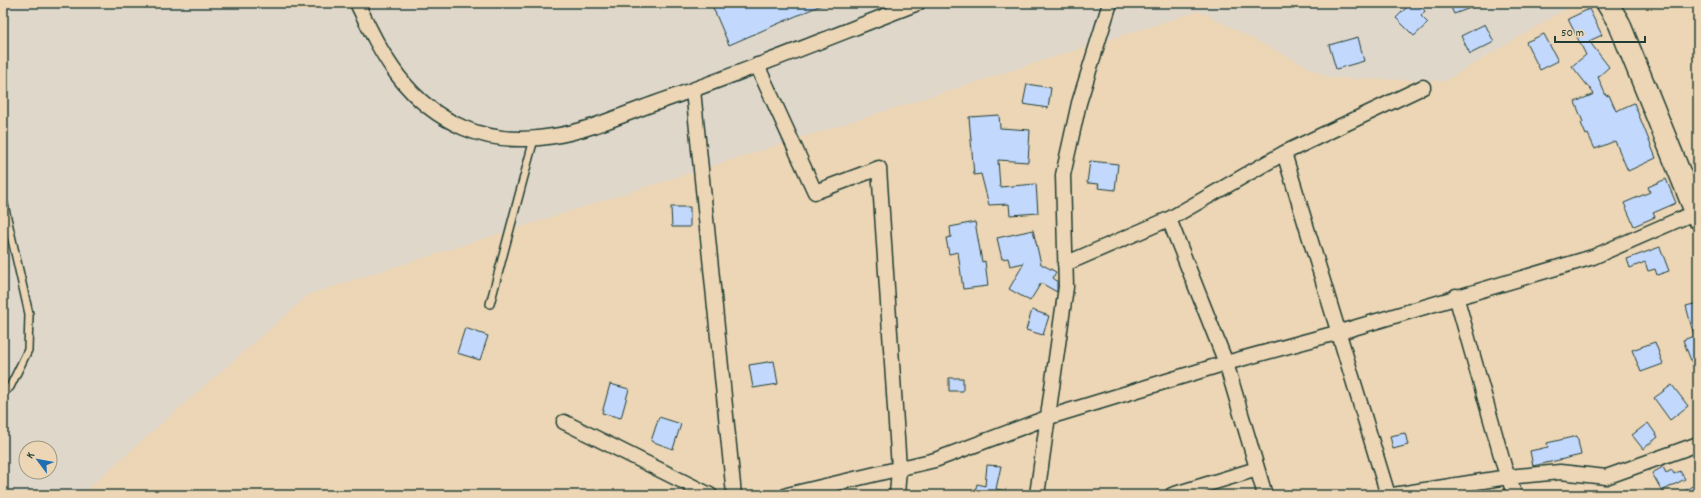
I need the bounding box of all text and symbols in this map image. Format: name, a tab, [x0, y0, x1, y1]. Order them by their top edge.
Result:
scale bar	[1555, 18, 1645, 44]
text: 50 m	[1561, 25, 1584, 42]
north arrow	[18, 440, 58, 480]
text: K	[23, 449, 39, 462]

